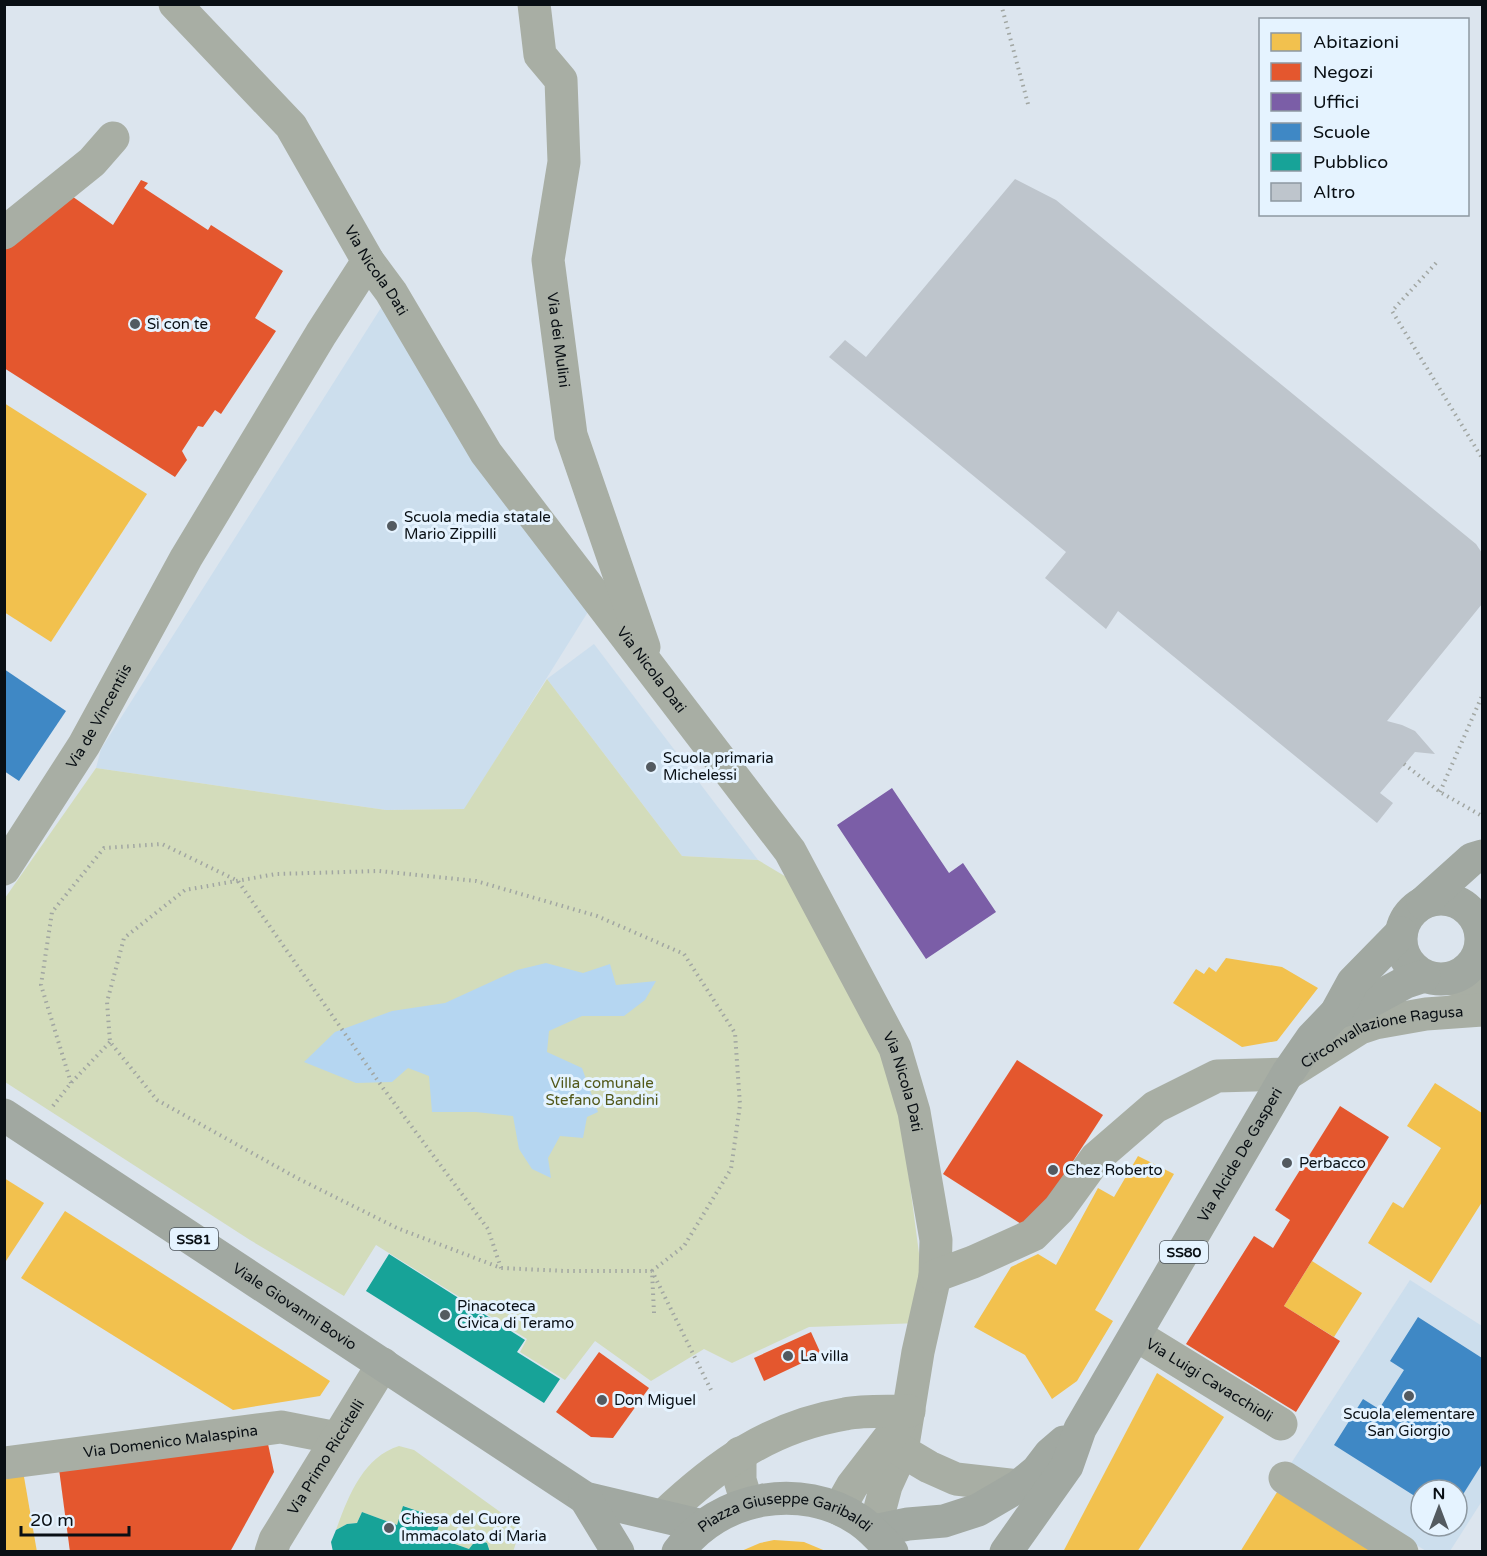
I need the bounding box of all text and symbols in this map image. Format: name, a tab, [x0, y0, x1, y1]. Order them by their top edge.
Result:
legend	[1259, 18, 1469, 216]
text: Abitazioni	[1313, 31, 1399, 53]
text: Negozi	[1313, 61, 1373, 83]
text: Uffici	[1313, 91, 1359, 113]
text: Scuole	[1313, 121, 1370, 143]
text: Pubblico	[1313, 151, 1388, 173]
text: Altro	[1313, 181, 1355, 203]
street label: Via Nicola Dati	[340, 222, 412, 319]
street label: Via dei Mulini	[543, 291, 574, 389]
place label: Sì con te	[147, 315, 208, 333]
marker: Sì con te	[128, 317, 142, 331]
place label: Scuola media statale Mario Zippilli	[404, 508, 551, 543]
marker: Scuola media statale Mario Zippilli	[385, 519, 399, 533]
street label: Via Nicola Dati	[613, 623, 690, 717]
street label: Via de Vincentiis	[62, 661, 136, 772]
place label: Scuola primaria Michelessi	[663, 749, 774, 784]
marker: Scuola primaria Michelessi	[644, 760, 658, 774]
street label: Circonvallazione Ragusa	[1297, 1002, 1464, 1072]
street label: Via Nicola Dati	[879, 1028, 926, 1133]
park label: Villa comunale Stefano Bandini	[545, 1074, 659, 1109]
street label: Via Alcide De Gasperi	[1194, 1084, 1286, 1225]
place label: Perbacco	[1299, 1154, 1366, 1172]
marker: Perbacco	[1280, 1156, 1294, 1170]
place label: Chez Roberto	[1065, 1161, 1163, 1179]
marker: Chez Roberto	[1046, 1163, 1060, 1177]
road number: SS81	[170, 1228, 218, 1250]
road number: SS80	[1160, 1241, 1208, 1263]
street label: Viale Giovanni Bovio	[229, 1259, 360, 1354]
place label: Pinacoteca Civica di Teramo	[457, 1297, 574, 1332]
marker: Pinacoteca Civica di Teramo	[438, 1308, 452, 1322]
street label: Via Luigi Cavacchioli	[1143, 1334, 1276, 1426]
place label: La villa	[800, 1347, 849, 1365]
marker: La villa	[781, 1349, 795, 1363]
marker: Scuola elementare San Giorgio	[1402, 1389, 1416, 1403]
place label: Don Miguel	[614, 1391, 696, 1409]
marker: Don Miguel	[595, 1393, 609, 1407]
street label: Via Primo Riccitelli	[284, 1396, 368, 1518]
place label: Scuola elementare San Giorgio	[1343, 1405, 1475, 1440]
street label: Via Domenico Malaspina	[82, 1421, 259, 1462]
north arrow	[1409, 1478, 1469, 1538]
text: N	[1433, 1484, 1445, 1504]
text: Piazza Giuseppe Garibaldi	[694, 1489, 876, 1536]
scale bar	[21, 1499, 129, 1537]
text: 20 m	[30, 1509, 74, 1531]
place label: Chiesa del Cuore Immacolato di Maria	[401, 1510, 547, 1545]
marker: Chiesa del Cuore Immacolato di Maria	[382, 1521, 396, 1535]
street label: Piazza Giuseppe Garibaldi	[693, 1524, 877, 1542]

